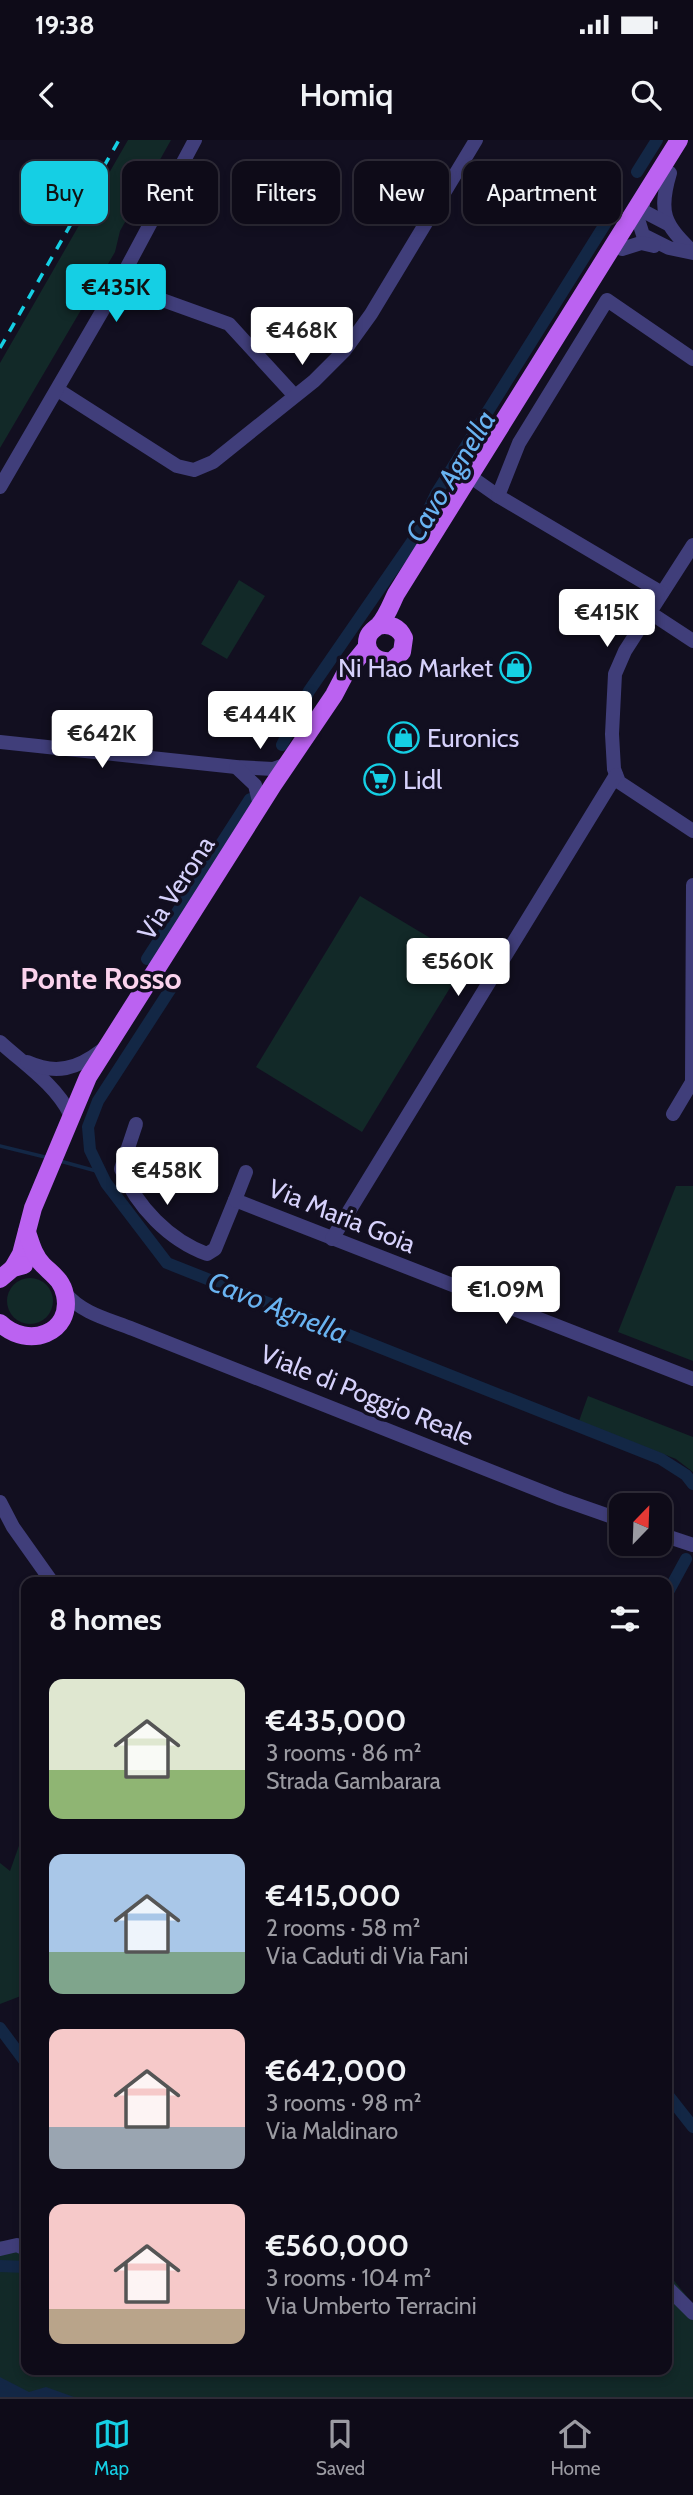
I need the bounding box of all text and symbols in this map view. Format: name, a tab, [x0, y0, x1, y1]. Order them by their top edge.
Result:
text: 19:38	[35, 9, 95, 41]
text: Homiq	[299, 75, 394, 114]
icon: back	[28, 76, 66, 114]
icon: search	[627, 76, 665, 114]
chip: Buy	[21, 161, 108, 224]
chip: Rent	[122, 161, 218, 224]
chip: Filters	[232, 161, 340, 224]
chip: New	[354, 161, 449, 224]
chip: Apartment	[463, 161, 621, 224]
pin: €435K	[67, 264, 165, 324]
text: €435K	[82, 273, 150, 301]
pin: €468K	[253, 308, 351, 367]
text: €468K	[267, 316, 337, 344]
water label: Cavo Agnella	[398, 404, 502, 548]
pin: €415K	[558, 589, 656, 649]
text: €415K	[575, 598, 639, 626]
shop icon: Ni Hao Market	[499, 651, 533, 685]
place label: Ni Hao Market	[338, 652, 493, 684]
pin: €444K	[211, 692, 309, 751]
text: €444K	[224, 700, 296, 728]
pin: €642K	[53, 710, 151, 770]
text: €642K	[68, 719, 136, 747]
shop icon: Euronics	[387, 721, 421, 755]
place label: Euronics	[427, 722, 520, 754]
supermarket icon: Lidl	[363, 763, 397, 797]
place label: Lidl	[403, 764, 442, 796]
street label: Via Verona	[131, 830, 222, 946]
pin: €560K	[409, 938, 507, 998]
text: €560K	[423, 947, 493, 975]
district label: Ponte Rosso	[20, 960, 182, 997]
pin: €458K	[118, 1147, 216, 1207]
text: €458K	[132, 1156, 202, 1184]
street label: Via Maria Goia	[264, 1172, 421, 1260]
water label: Cavo Agnella	[203, 1264, 353, 1350]
pin: €1.09M	[449, 1266, 563, 1326]
text: €1.09M	[468, 1275, 544, 1303]
street label: Viale di Poggio Reale	[256, 1338, 478, 1452]
north arrow	[609, 1493, 672, 1556]
map controls	[609, 1493, 672, 1556]
icon: filters	[606, 1600, 644, 1638]
text: 8 homes	[49, 1601, 162, 1638]
text: €435,000	[266, 1702, 406, 1739]
icon: home	[105, 1707, 189, 1791]
text: 3 rooms · 86 m²	[266, 1739, 421, 1767]
text: Strada Gambarara	[266, 1767, 441, 1795]
text: €415,000	[266, 1877, 401, 1914]
icon: home	[105, 1882, 189, 1966]
text: 2 rooms · 58 m²	[266, 1914, 420, 1942]
text: Via Caduti di Via Fani	[266, 1942, 468, 1970]
text: €642,000	[266, 2052, 407, 2089]
icon: home	[105, 2057, 189, 2141]
text: 3 rooms · 98 m²	[266, 2089, 421, 2117]
text: Via Maldinaro	[266, 2117, 398, 2145]
text: €560,000	[266, 2227, 409, 2264]
icon: home	[105, 2232, 189, 2316]
text: 3 rooms · 104 m²	[266, 2264, 431, 2292]
text: Via Umberto Terracini	[266, 2292, 477, 2320]
tab: Map	[93, 2415, 131, 2480]
tab: Saved	[316, 2415, 365, 2480]
tab: Home	[550, 2415, 600, 2480]

